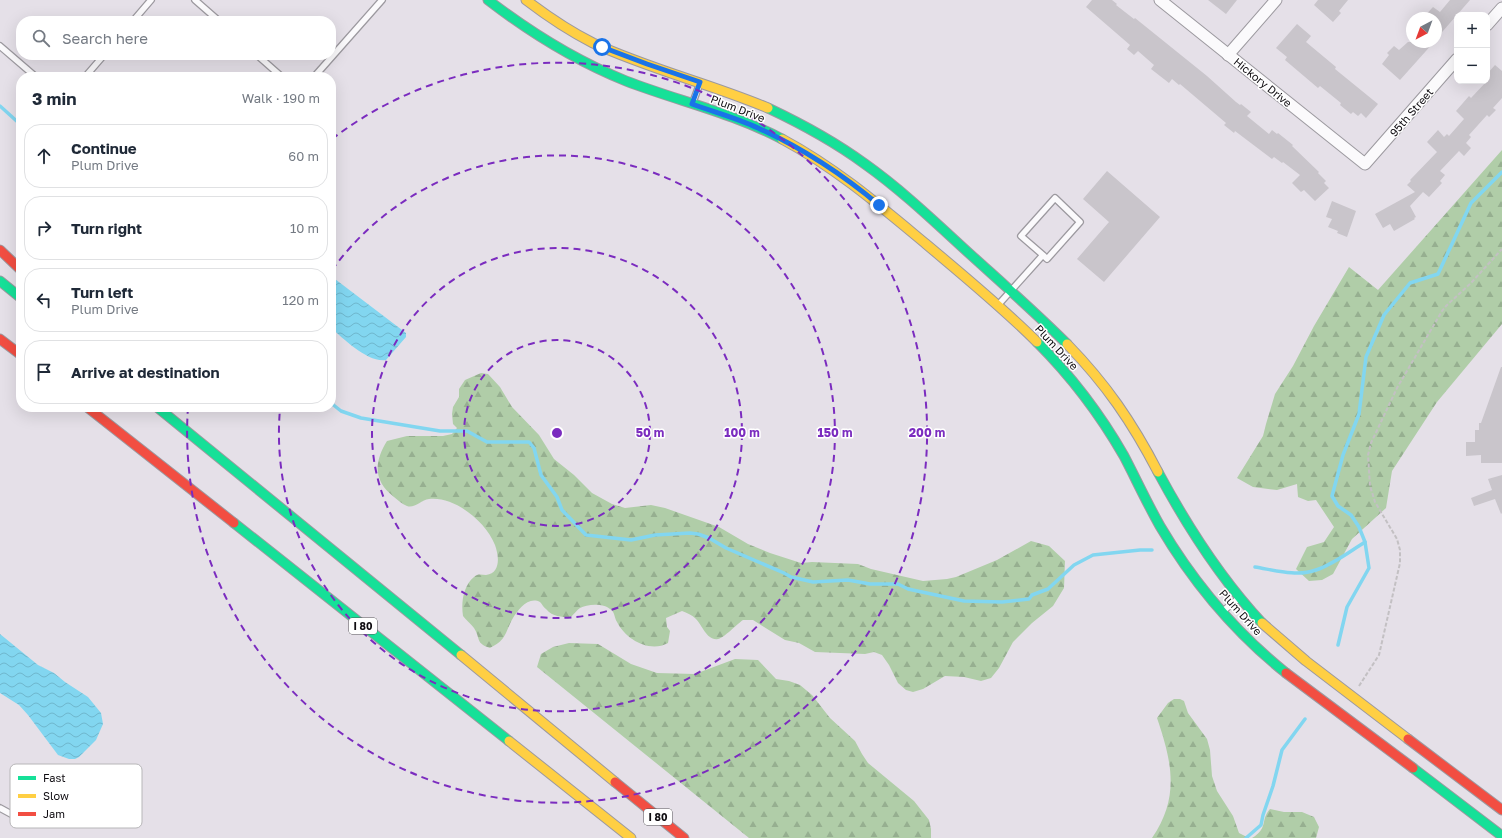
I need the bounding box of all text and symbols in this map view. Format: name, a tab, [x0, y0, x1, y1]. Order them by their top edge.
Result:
north arrow	[1406, 12, 1442, 48]
map controls	[1454, 12, 1490, 84]
button: +	[1454, 12, 1490, 48]
search box	[16, 16, 336, 60]
icon: search	[30, 27, 52, 49]
text: Search here	[62, 29, 148, 47]
route start	[593, 38, 611, 56]
button: −	[1454, 48, 1490, 84]
street label: Hickory Drive	[1231, 55, 1295, 109]
street label: 95th Street	[1387, 85, 1435, 139]
text: 3 min	[32, 88, 76, 109]
text: Walk · 190 m	[242, 90, 320, 106]
street label: Plum Drive	[709, 92, 767, 124]
text: Continue	[71, 139, 137, 157]
icon: ahead	[33, 145, 55, 167]
text: 60 m	[288, 148, 319, 164]
text: Plum Drive	[71, 157, 139, 173]
route end	[870, 196, 888, 214]
icon: right	[33, 217, 55, 239]
text: Turn right	[71, 219, 142, 237]
text: 10 m	[290, 220, 319, 236]
text: Turn left	[71, 283, 133, 301]
icon: left	[33, 289, 55, 311]
text: 120 m	[282, 292, 319, 308]
text: Plum Drive	[71, 301, 139, 317]
street label: Plum Drive	[1033, 322, 1081, 372]
icon: arrive	[33, 361, 55, 383]
text: Arrive at destination	[71, 363, 220, 381]
text: 50 m	[636, 425, 664, 440]
text: 100 m	[724, 425, 760, 440]
text: 150 m	[818, 425, 852, 440]
text: 200 m	[909, 425, 945, 440]
centre of rings	[550, 426, 564, 440]
street label: Plum Drive	[1217, 586, 1265, 638]
road number: I 80	[349, 618, 377, 634]
legend	[10, 764, 142, 828]
text: Fast	[43, 771, 66, 784]
text: Slow	[43, 789, 69, 802]
text: Jam	[43, 807, 65, 820]
road number: I 80	[644, 809, 672, 825]

